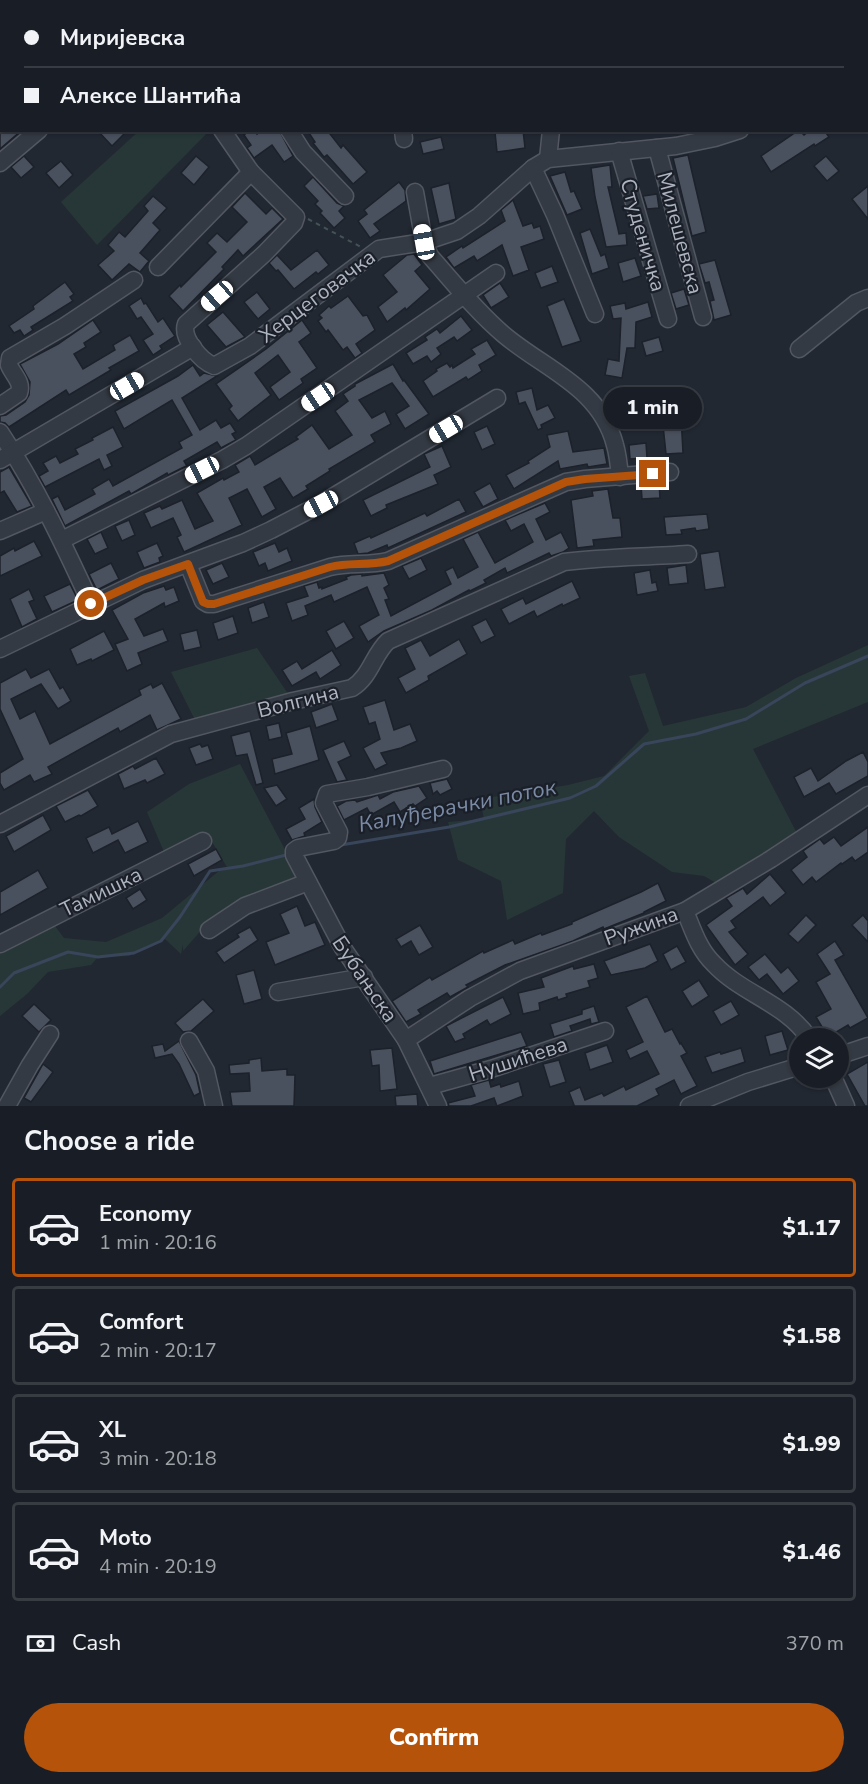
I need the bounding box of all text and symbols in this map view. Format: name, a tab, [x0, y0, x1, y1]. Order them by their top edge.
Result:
text: Миријевска	[60, 23, 185, 53]
text: Алексе Шантића	[60, 81, 241, 111]
street label: Милешевска	[650, 169, 710, 297]
street label: Студеничка	[613, 175, 673, 295]
car	[412, 223, 436, 261]
street label: Херцеговачка	[253, 243, 381, 349]
car	[198, 277, 236, 315]
car	[107, 369, 147, 403]
car	[298, 379, 338, 415]
callout: 1 min	[604, 387, 702, 429]
text: 1 min	[626, 394, 679, 421]
car	[426, 412, 466, 446]
car	[182, 454, 222, 486]
route end	[639, 460, 666, 487]
car	[301, 488, 341, 520]
route start	[77, 590, 104, 617]
street label: Волгина	[254, 677, 342, 725]
water label: Калуђерачки поток	[356, 772, 559, 840]
street label: Тамишка	[55, 860, 147, 924]
street label: Ружина	[600, 900, 682, 952]
street label: Бубањска	[326, 930, 404, 1028]
map controls	[789, 1028, 849, 1088]
button: layers	[789, 1028, 849, 1088]
street label: Нушићева	[465, 1030, 571, 1088]
text: Choose a ride	[24, 1123, 195, 1160]
text: Economy	[99, 1199, 191, 1229]
icon: car	[27, 1201, 81, 1255]
text: $1.17	[782, 1213, 841, 1243]
text: 1 min · 20:16	[99, 1229, 217, 1256]
text: Comfort	[99, 1307, 183, 1337]
icon: car	[27, 1309, 81, 1363]
text: $1.58	[782, 1321, 841, 1351]
text: 2 min · 20:17	[99, 1337, 217, 1364]
text: XL	[99, 1415, 126, 1445]
icon: car	[27, 1417, 81, 1471]
text: $1.99	[782, 1429, 841, 1459]
text: 3 min · 20:18	[99, 1445, 217, 1472]
text: Moto	[99, 1523, 152, 1553]
icon: car	[27, 1525, 81, 1579]
text: $1.46	[782, 1537, 841, 1567]
text: 4 min · 20:19	[99, 1553, 217, 1580]
icon: cash	[24, 1627, 57, 1660]
text: Cash	[72, 1628, 121, 1658]
text: 370 m	[786, 1630, 844, 1657]
button: Confirm	[24, 1703, 844, 1772]

